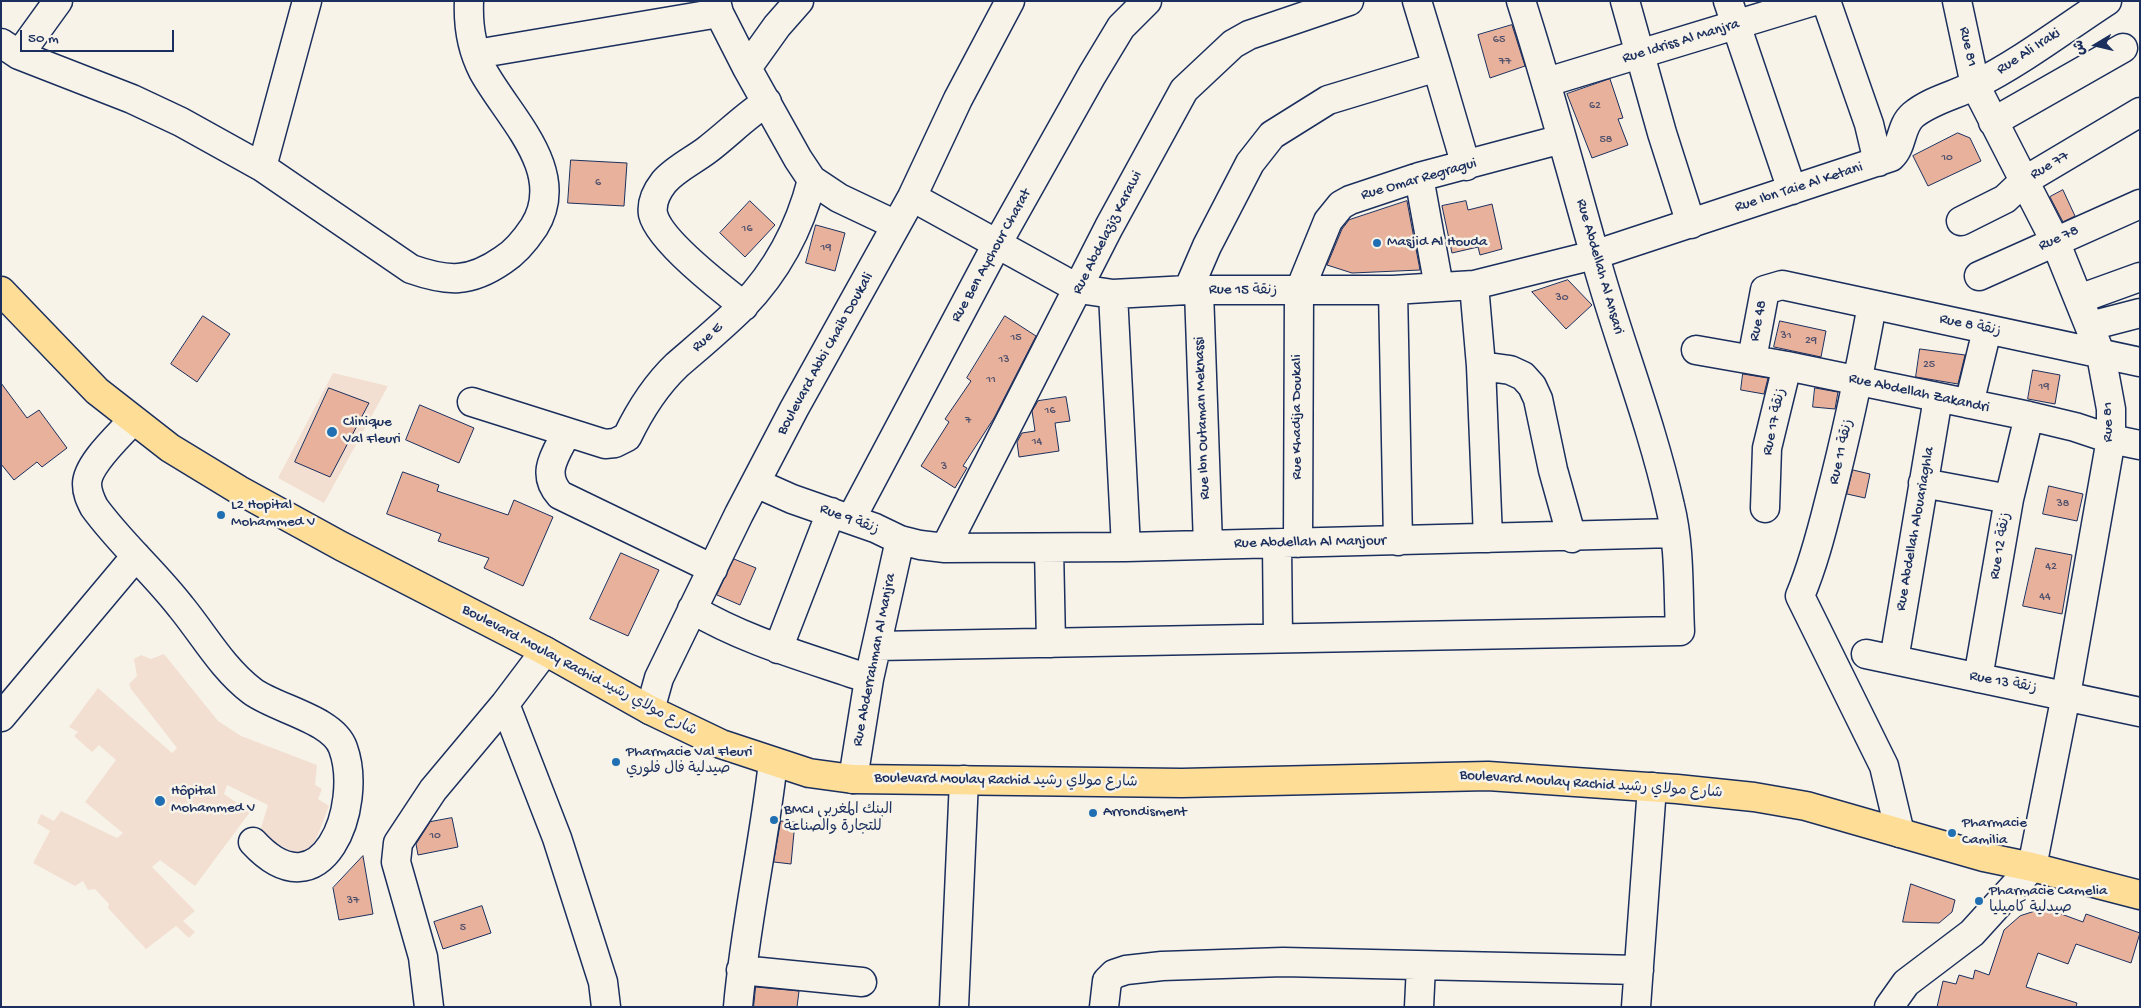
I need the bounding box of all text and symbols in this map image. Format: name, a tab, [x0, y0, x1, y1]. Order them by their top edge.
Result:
street label: Rue Idriss Al Manjra	[1620, 16, 1742, 68]
scale bar	[22, 20, 176, 52]
north arrow	[2071, 20, 2121, 70]
street label: Rue 81	[1954, 25, 1980, 69]
street label: Rue Ali Iraki	[1994, 25, 2064, 79]
text: 50 m	[28, 30, 59, 48]
house number: 65	[1493, 33, 1505, 47]
text: ش	[2071, 38, 2090, 56]
house number: 77	[1499, 55, 1511, 69]
house number: 62	[1589, 99, 1601, 113]
house number: 58	[1600, 133, 1612, 147]
street label: Rue 77	[2027, 148, 2073, 184]
house number: 10	[1941, 151, 1953, 165]
street label: Rue Omar Regragui	[1359, 155, 1479, 205]
street label: Rue Ibn Taie Al Ketani	[1733, 159, 1865, 217]
street label: Rue Abdelaziz Karawi	[1069, 168, 1147, 298]
house number: 6	[595, 176, 601, 190]
street label: Rue Ben Aychour Charat	[948, 186, 1036, 326]
street label: Rue Abdellah Al Ansari	[1571, 197, 1627, 337]
house number: 16	[742, 222, 752, 236]
street label: Rue 78	[2036, 222, 2082, 256]
place label: Masjid Al Houda	[1387, 234, 1487, 252]
marker: Masjid Al Houda	[1371, 237, 1383, 249]
house number: 19	[821, 241, 831, 255]
street label: Boulevard Abbi Chaib Doukali	[774, 270, 878, 438]
street label: Rue 15 زنقة	[1209, 281, 1277, 301]
house number: 30	[1555, 291, 1569, 305]
street label: Rue 48	[1746, 299, 1772, 343]
street label: Rue 8 زنقة	[1938, 311, 2002, 341]
street label: Rue E	[689, 319, 727, 357]
house number: 31	[1780, 329, 1792, 343]
house number: 15	[1010, 331, 1022, 345]
house number: 29	[1805, 334, 1817, 348]
street label: Rue Ibn Outaman Meknassi	[1191, 336, 1215, 500]
house number: 13	[998, 353, 1010, 367]
street label: Rue Khadija Doukali	[1289, 354, 1307, 480]
house number: 25	[1923, 358, 1935, 372]
street label: Rue Abdellah Zakandri	[1847, 370, 1991, 418]
house number: 11	[986, 373, 996, 387]
house number: 19	[2039, 380, 2049, 394]
street label: Rue 17 زنقة	[1759, 387, 1791, 457]
street label: Rue 81	[2100, 402, 2118, 442]
house number: 16	[1045, 404, 1055, 418]
place label: Clinique Val Fleuri	[343, 414, 401, 449]
house number: 7	[965, 414, 971, 428]
street label: Rue 11 زنقة	[1826, 418, 1858, 486]
marker: Clinique Val Fleuri	[325, 425, 339, 439]
house number: 14	[1032, 435, 1042, 449]
street label: Rue Abdellah Alouariaghla	[1893, 445, 1939, 613]
house number: 3	[941, 460, 947, 474]
place label: L2 Hopital Mohammed V	[231, 497, 315, 532]
house number: 38	[2057, 497, 2069, 511]
street label: Rue 9 زنقة	[817, 501, 881, 539]
marker: L2 Hopital Mohammed V	[215, 509, 227, 521]
street label: Rue 12 زنقة	[1986, 511, 2016, 581]
street label: Rue Abdellah Al Manjour	[1234, 533, 1386, 553]
house number: 42	[2045, 560, 2057, 574]
street label: Rue Abderrahman Al Manjra	[849, 572, 901, 748]
house number: 44	[2039, 590, 2051, 604]
street label: Boulevard Moulay Rachid شارع مولاي رشيد	[458, 601, 700, 741]
street label: Rue 13 زنقة	[1968, 668, 2038, 698]
place label: Pharmacie Val Fleuri صيدلية فال فلوري	[626, 744, 752, 779]
marker: Pharmacie Val Fleuri صيدلية فال فلوري	[610, 756, 622, 768]
street label: Boulevard Moulay Rachid شارع مولاي رشيد	[1459, 767, 1723, 803]
street label: Boulevard Moulay Rachid شارع مولاي رشيد	[874, 770, 1138, 792]
place label: Hôpital Mohammed V	[171, 783, 255, 818]
marker: Hôpital Mohammed V	[153, 794, 167, 808]
place label: BMCI البنك المغربي للتجارة والصناعة	[784, 802, 892, 837]
place label: Arrondisment	[1103, 804, 1187, 822]
marker: Arrondisment	[1087, 807, 1099, 819]
marker: BMCI البنك المغربي للتجارة والصناعة	[768, 814, 780, 826]
place label: Pharmacie Camilia	[1962, 815, 2027, 850]
marker: Pharmacie Camilia	[1946, 827, 1958, 839]
house number: 10	[429, 829, 441, 843]
place label: Pharmacie Camelia صيدلية كاميليا	[1989, 883, 2107, 918]
house number: 37	[347, 894, 359, 908]
marker: Pharmacie Camelia صيدلية كاميليا	[1973, 895, 1985, 907]
house number: 5	[460, 921, 466, 935]

